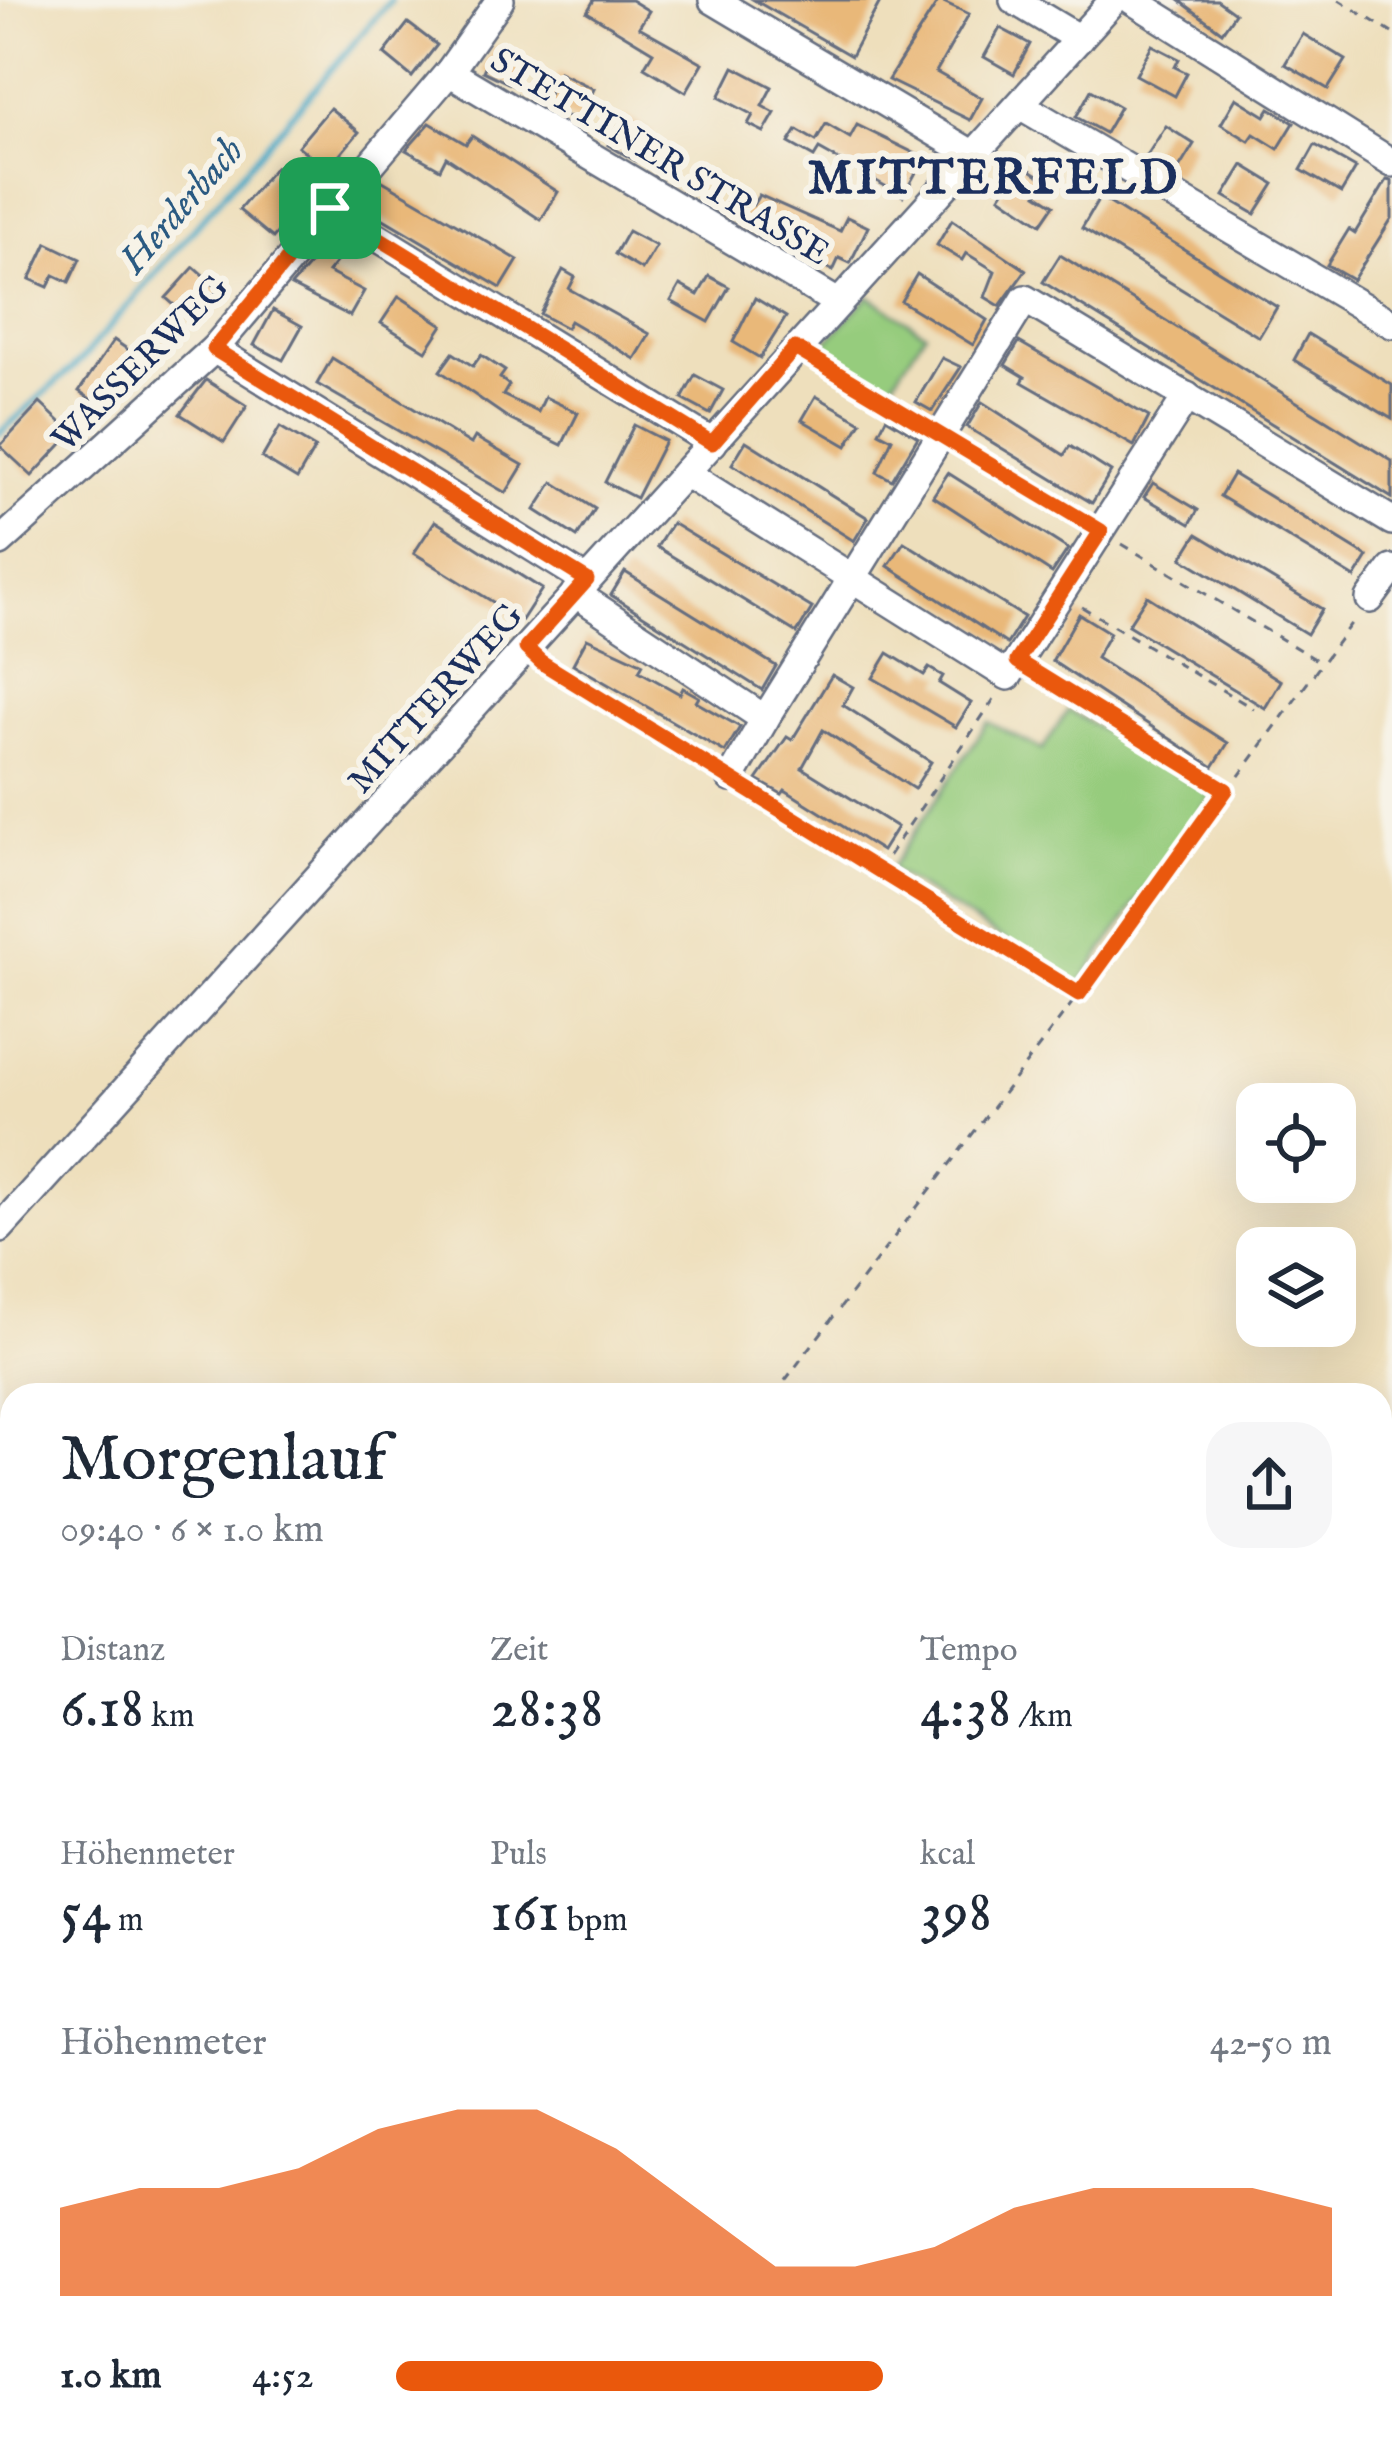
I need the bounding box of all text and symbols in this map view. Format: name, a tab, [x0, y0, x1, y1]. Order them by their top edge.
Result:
street label: STETTINER STRASSE	[482, 38, 837, 277]
water label: Herderbach	[109, 128, 255, 285]
district label: MITTERFELD	[808, 150, 1180, 210]
pin	[279, 157, 381, 259]
icon: arrive	[297, 175, 363, 241]
street label: WASSERWEG	[43, 265, 240, 463]
street label: MITTERWEG	[338, 594, 534, 804]
map controls	[1236, 1083, 1356, 1347]
button: locate	[1236, 1083, 1356, 1203]
button: layers	[1236, 1227, 1356, 1347]
text: Morgenlauf	[60, 1419, 387, 1503]
button: share	[1206, 1422, 1332, 1548]
text: 09:40 · 6 × 1.0 km	[60, 1506, 324, 1555]
text: Distanz	[60, 1630, 165, 1672]
text: Zeit	[490, 1630, 548, 1672]
text: Tempo	[920, 1630, 1018, 1672]
text: 6.18	[60, 1672, 144, 1748]
text: 28:38	[490, 1672, 603, 1748]
text: 4:38	[920, 1672, 1011, 1748]
text: km	[144, 1696, 194, 1738]
text: /km	[1011, 1696, 1073, 1738]
text: Höhenmeter	[60, 1834, 235, 1876]
text: Puls	[490, 1834, 547, 1876]
text: kcal	[920, 1834, 975, 1876]
text: 54	[60, 1876, 111, 1952]
text: 161	[490, 1876, 560, 1952]
text: 398	[920, 1876, 992, 1952]
text: m	[111, 1900, 144, 1942]
text: bpm	[560, 1900, 628, 1942]
text: Höhenmeter	[60, 2019, 267, 2068]
text: 42–50 m	[1210, 2019, 1332, 2068]
text: 1.0 km	[60, 2352, 162, 2401]
text: 4:52	[252, 2352, 314, 2401]

